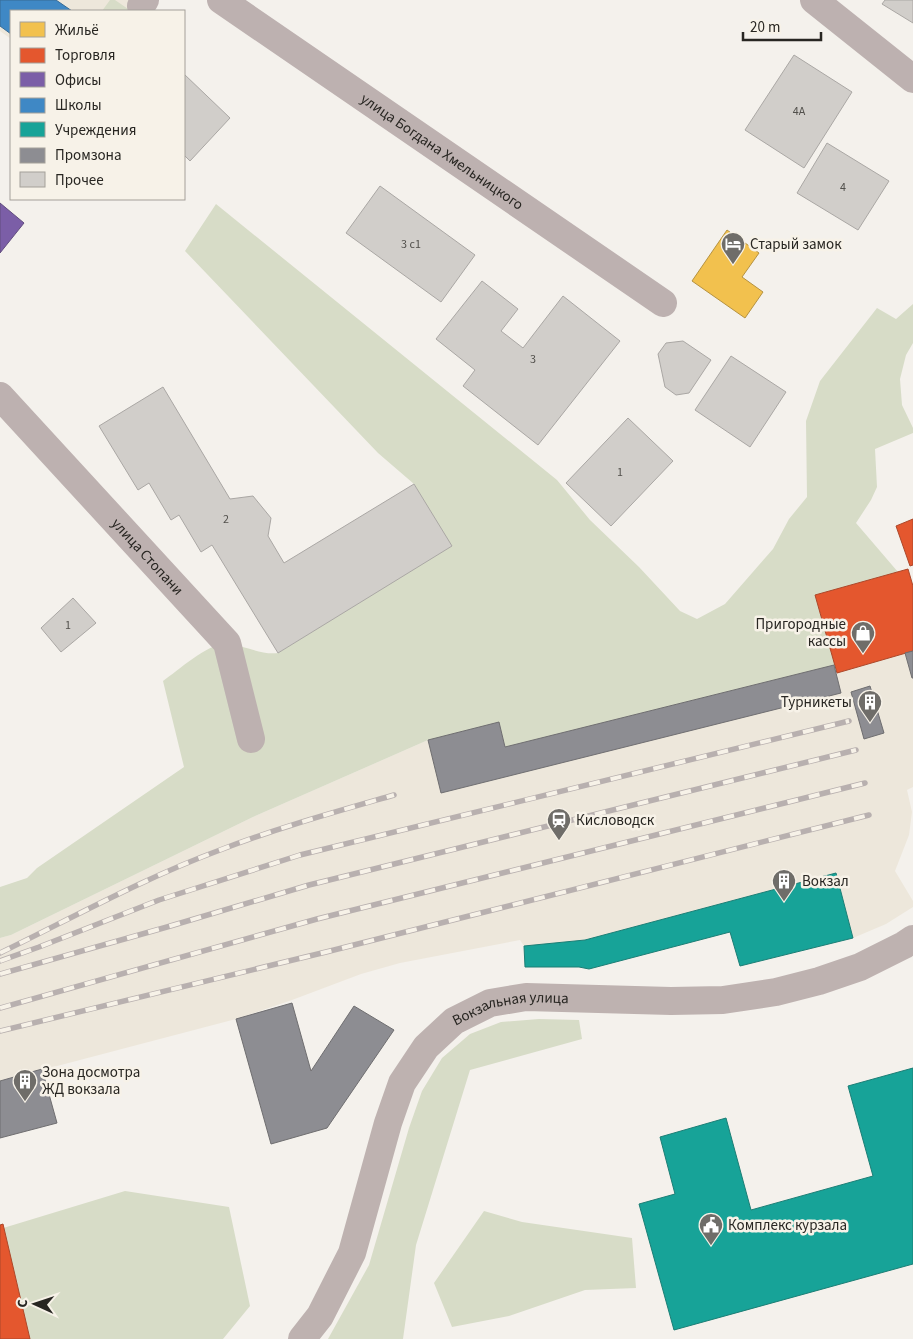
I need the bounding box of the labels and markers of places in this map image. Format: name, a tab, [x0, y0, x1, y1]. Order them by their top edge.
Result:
hotel icon: Старый замок	[720, 231, 746, 265]
place label: Старый замок	[750, 234, 842, 255]
place label: Пригородные кассы	[755, 614, 846, 652]
shop icon: Пригородные кассы	[850, 620, 876, 654]
building icon: Турникеты	[857, 689, 883, 723]
place label: Турникеты	[781, 692, 852, 713]
station icon: Кисловодск	[546, 807, 572, 841]
place label: Кисловодск	[576, 810, 655, 831]
building icon: Вокзал	[771, 868, 797, 902]
place label: Вокзал	[802, 871, 849, 892]
place label: Зона досмотра ЖД вокзала	[42, 1062, 140, 1100]
building icon: Зона досмотра ЖД вокзала	[12, 1068, 38, 1102]
public building icon: Комплекс курзала	[698, 1212, 724, 1246]
place label: Комплекс курзала	[728, 1215, 847, 1236]

